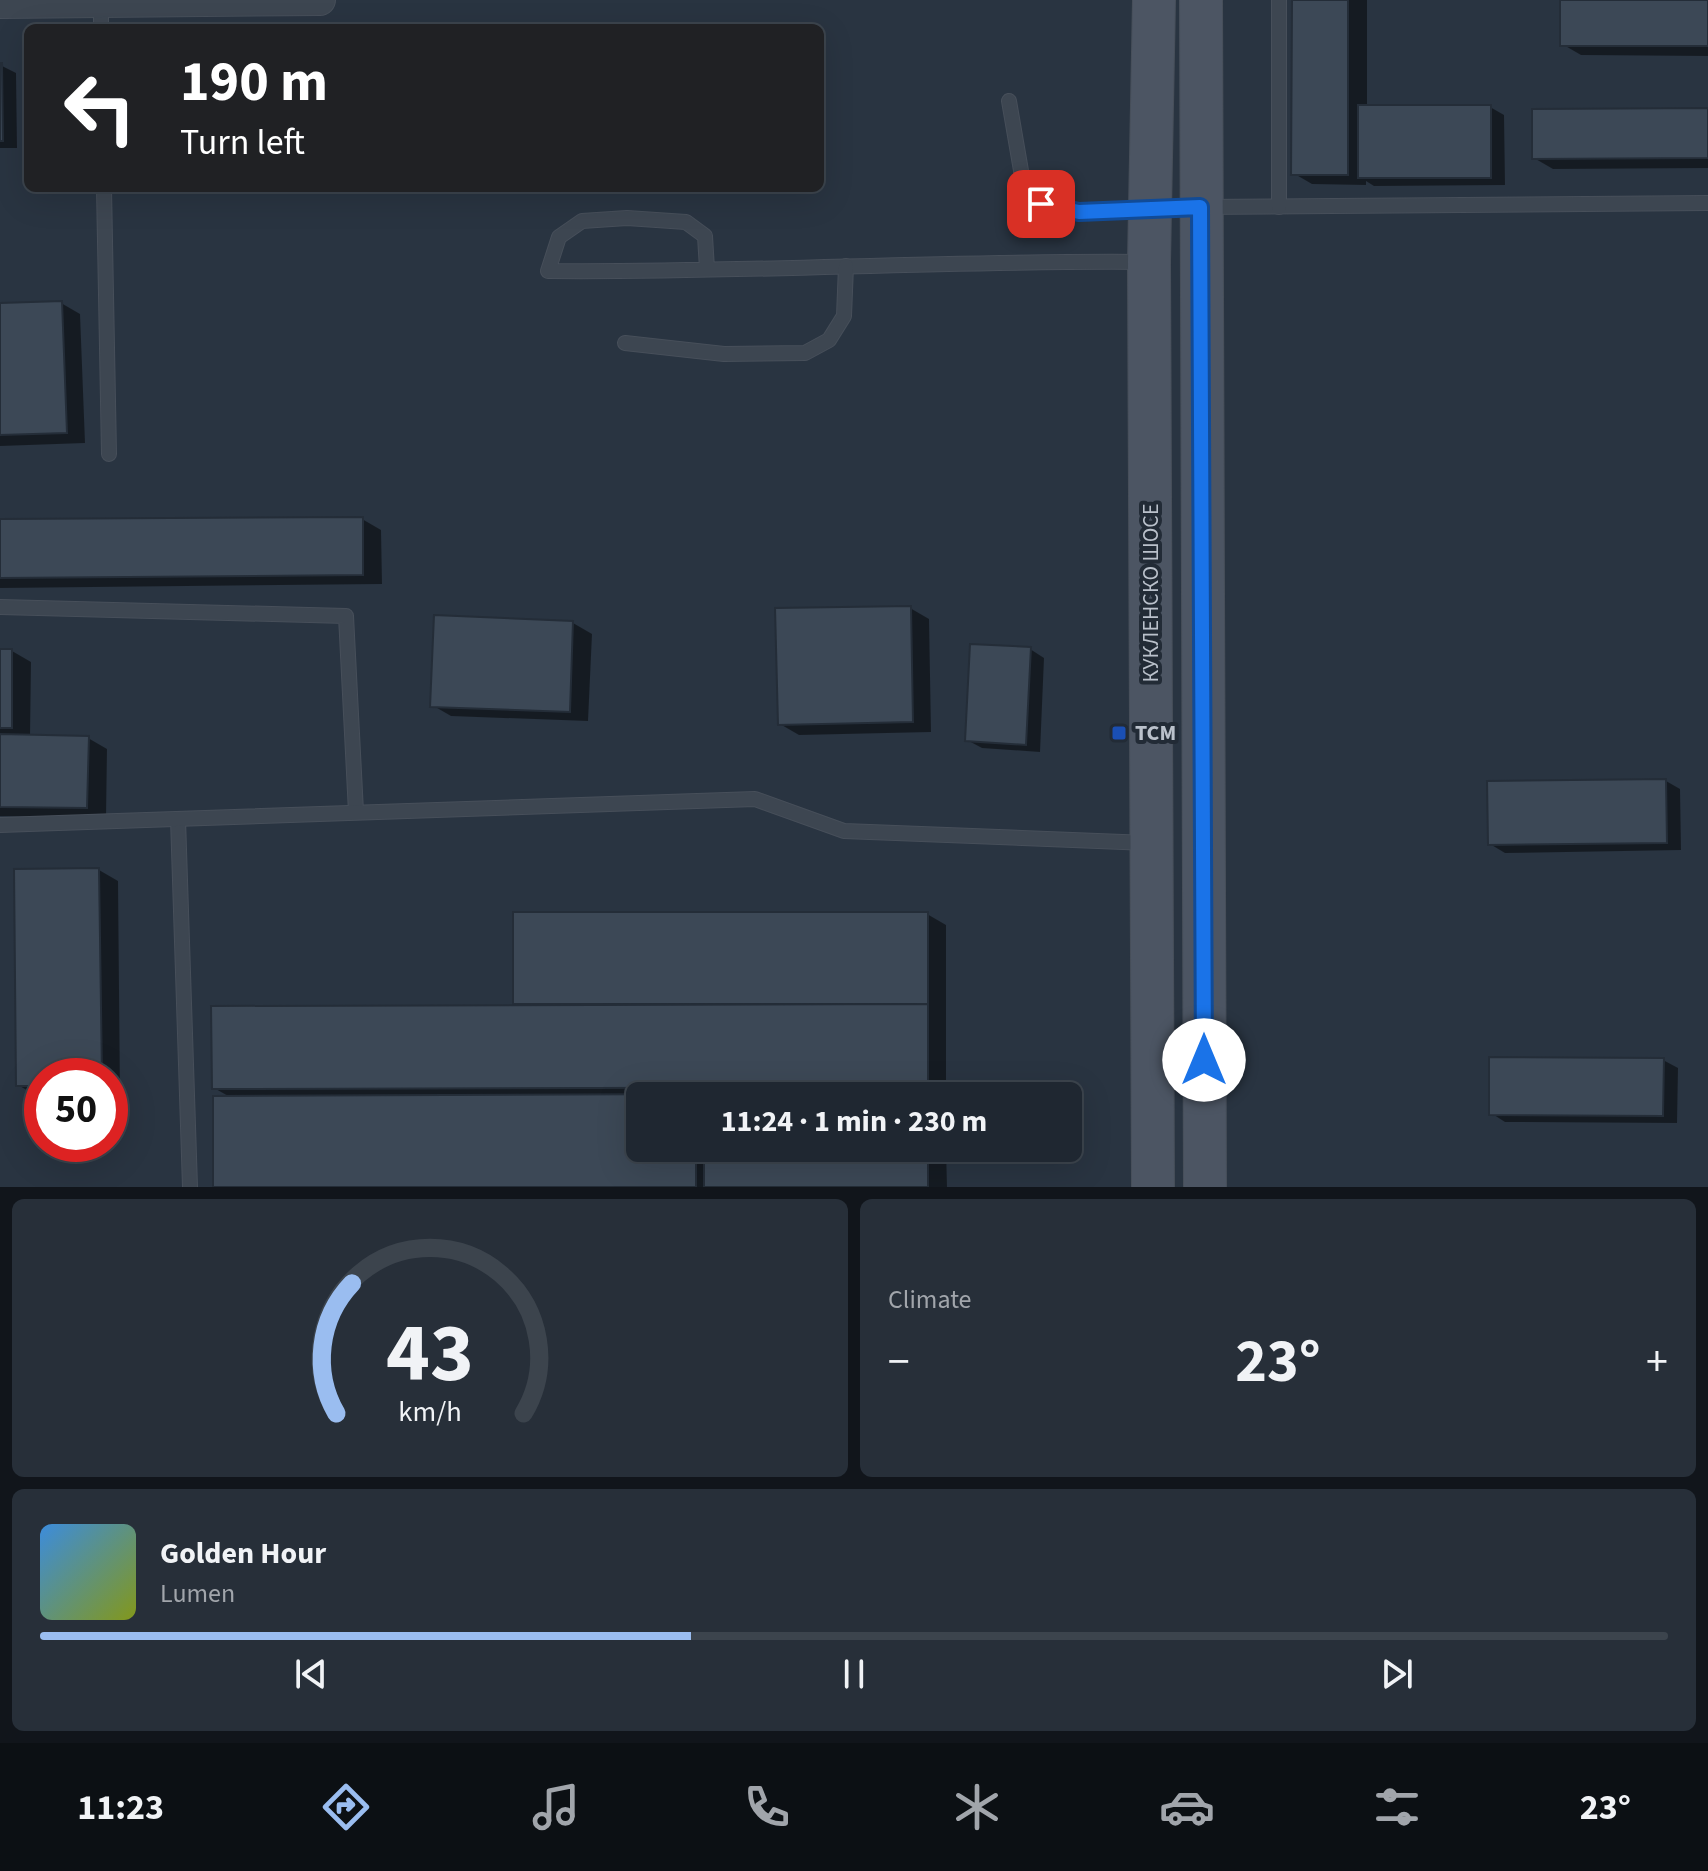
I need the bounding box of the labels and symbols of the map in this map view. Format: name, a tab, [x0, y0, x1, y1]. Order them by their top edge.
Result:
pin	[1007, 170, 1075, 238]
street label: КУКЛЕНСКО ШОСЕ	[1135, 503, 1167, 683]
place label: ТСМ	[1135, 717, 1176, 749]
marker: ТСМ	[1110, 724, 1128, 742]
position arrow	[1162, 1018, 1246, 1102]
speed limit sign: 50	[24, 1058, 128, 1162]

